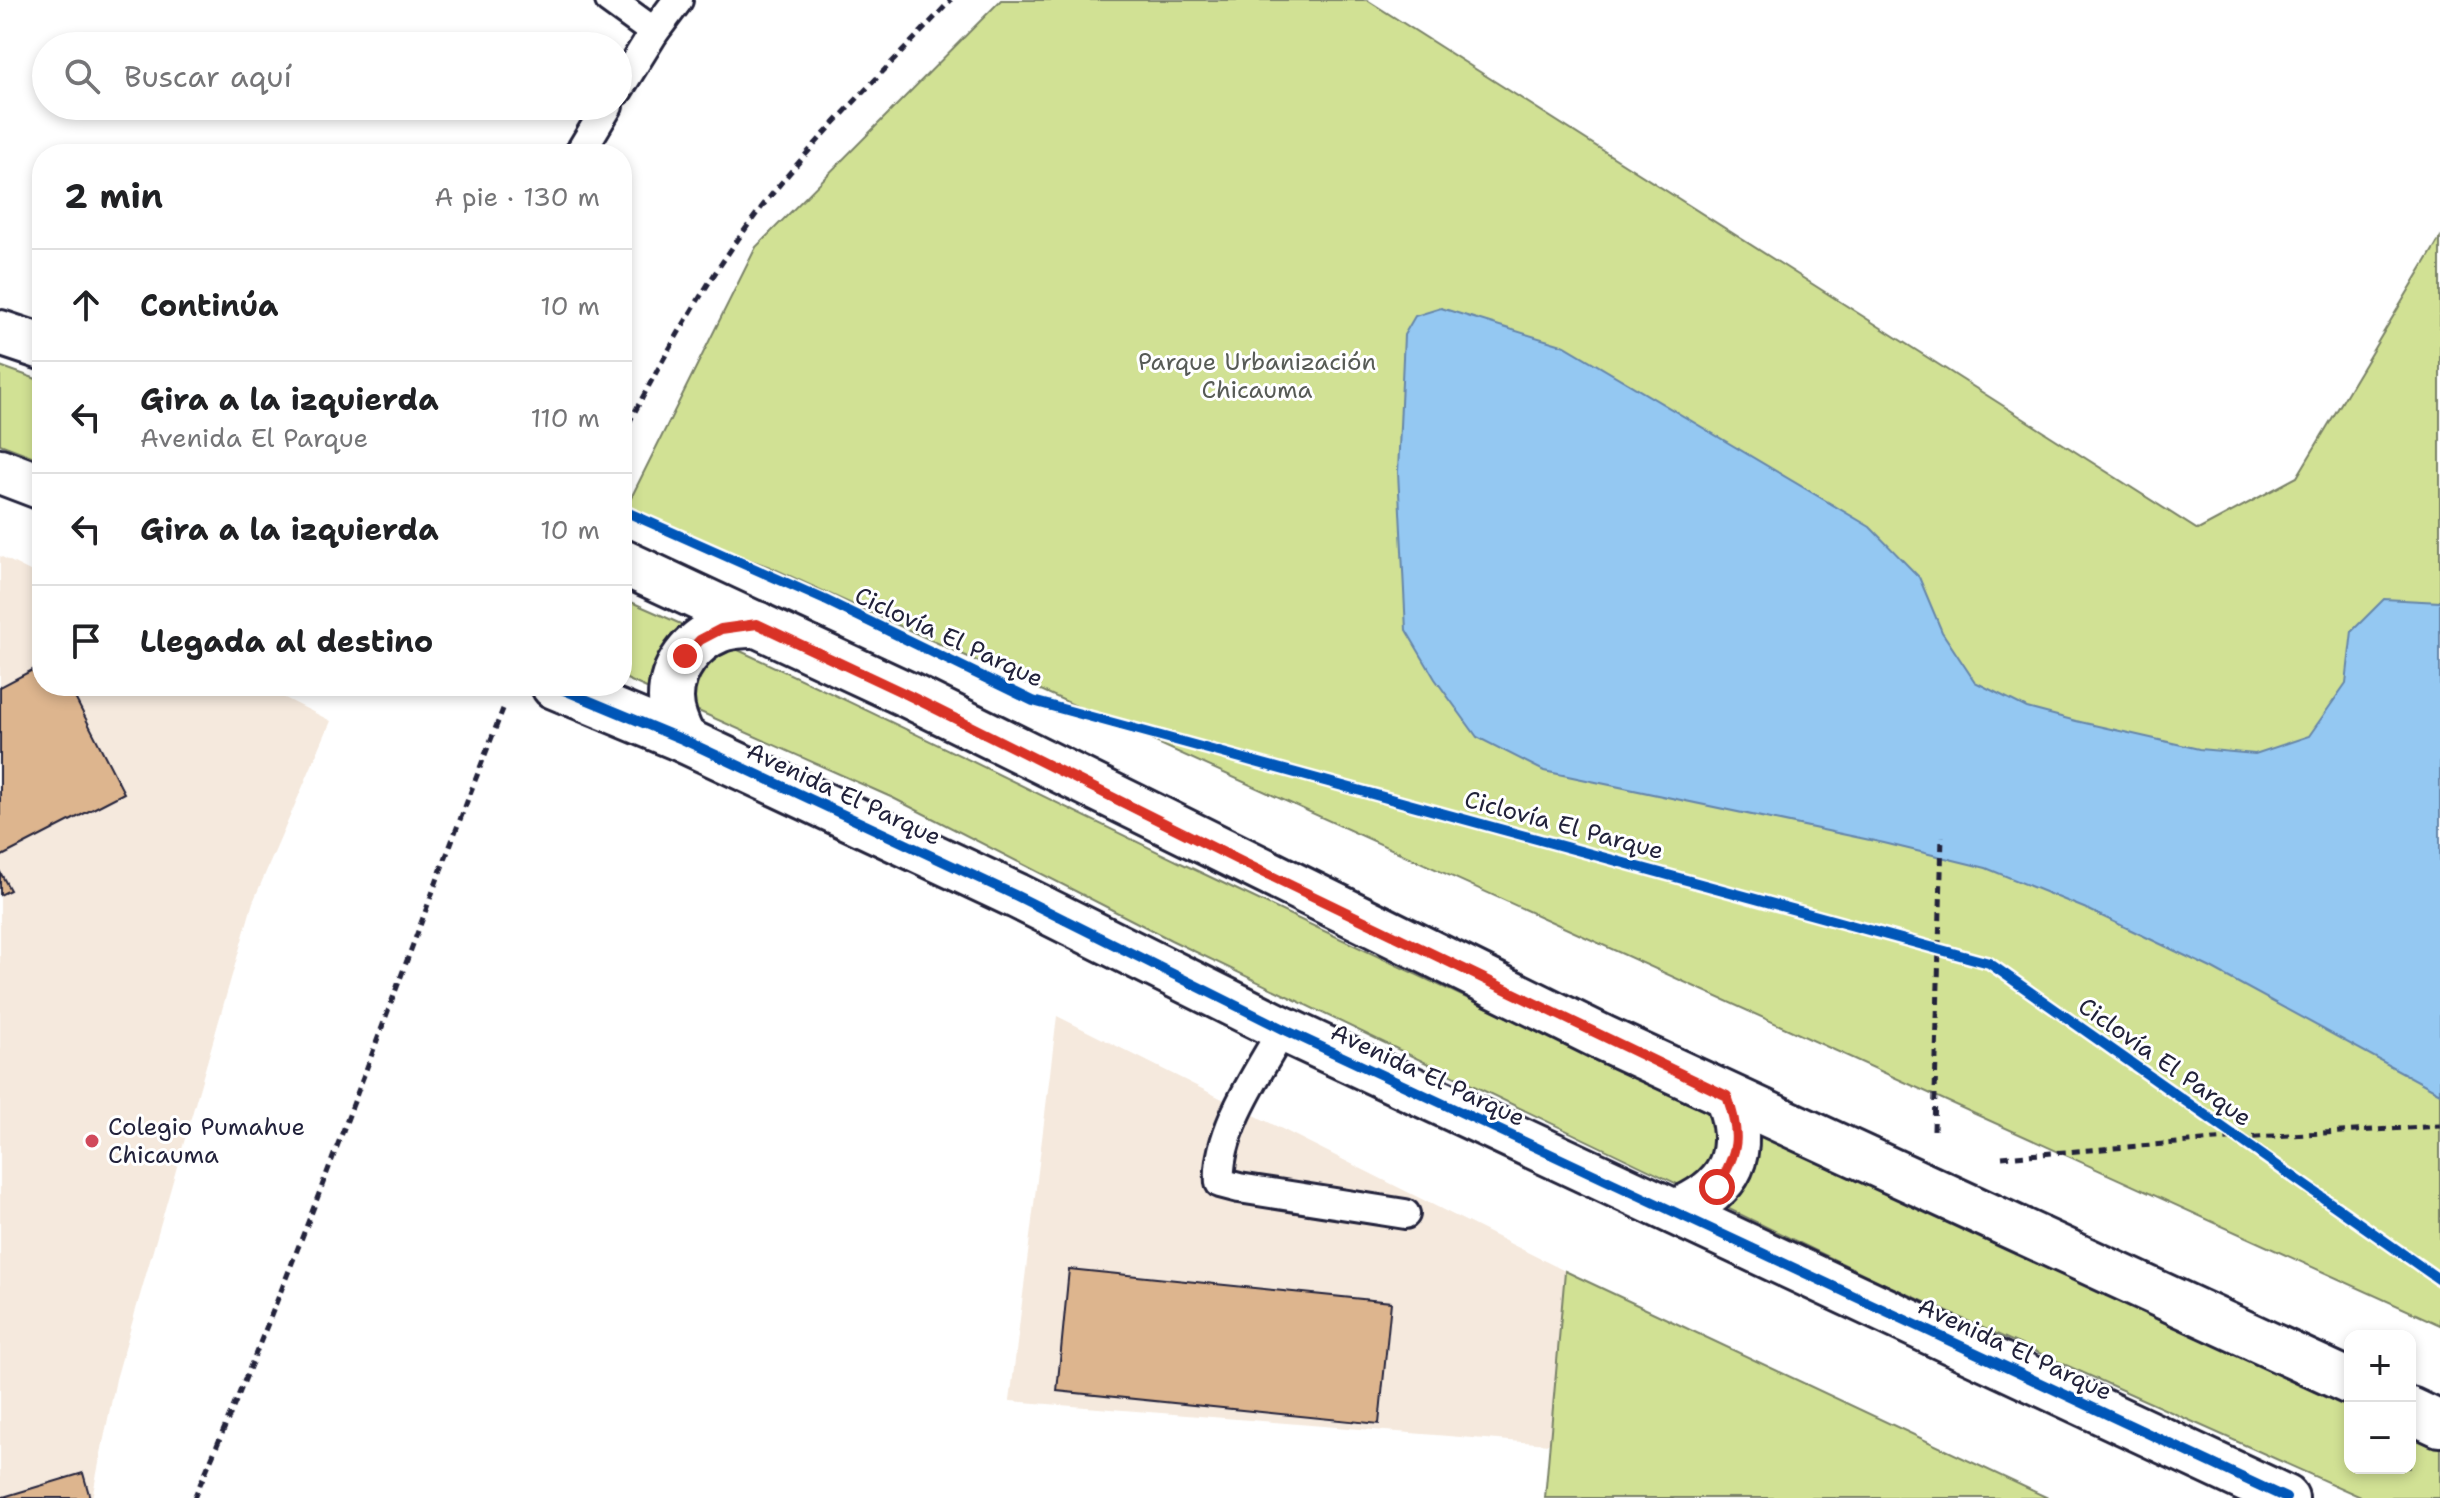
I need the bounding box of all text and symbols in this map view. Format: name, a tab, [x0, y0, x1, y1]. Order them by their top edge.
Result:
search box	[32, 32, 632, 120]
icon: search	[60, 54, 104, 98]
text: Buscar aquí	[124, 56, 292, 97]
text: 2 min	[64, 173, 163, 219]
text: A pie · 130 m	[434, 179, 600, 214]
icon: ahead	[64, 283, 108, 327]
text: Continúa	[140, 285, 279, 326]
text: 10 m	[540, 288, 600, 323]
park label: Parque Urbanización Chicauma	[1138, 346, 1376, 406]
text: Gira a la izquierda	[140, 379, 439, 420]
icon: left	[64, 395, 108, 439]
text: 110 m	[530, 400, 600, 435]
text: Avenida El Parque	[140, 420, 368, 455]
icon: left	[64, 507, 108, 551]
text: Gira a la izquierda	[140, 509, 439, 550]
text: 10 m	[540, 512, 600, 547]
street label: Ciclovía El Parque	[850, 579, 1048, 695]
icon: arrive	[64, 619, 108, 663]
text: Llegada al destino	[140, 621, 433, 662]
route end	[667, 638, 703, 674]
street label: Avenida El Parque	[742, 735, 946, 853]
street label: Ciclovía El Parque	[1461, 783, 1667, 867]
street label: Ciclovía El Parque	[2072, 990, 2258, 1134]
street label: Avenida El Parque	[1326, 1016, 1530, 1134]
place label: Colegio Pumahue Chicauma	[108, 1111, 305, 1171]
marker: Colegio Pumahue Chicauma	[83, 1132, 101, 1150]
route start	[1699, 1169, 1735, 1205]
street label: Avenida El Parque	[1913, 1290, 2117, 1408]
map controls	[2344, 1330, 2416, 1474]
button: +	[2344, 1330, 2416, 1402]
button: −	[2344, 1402, 2416, 1474]

